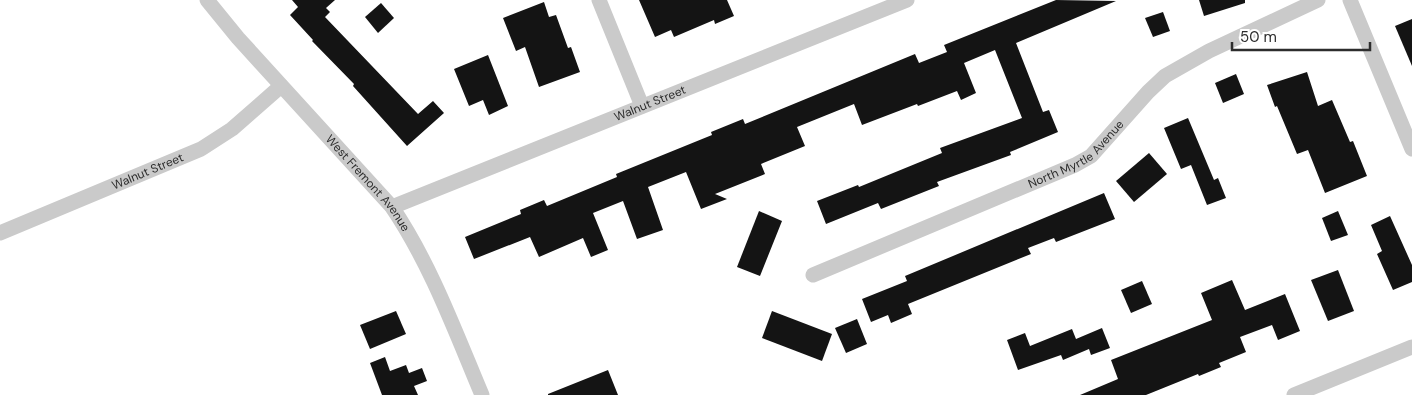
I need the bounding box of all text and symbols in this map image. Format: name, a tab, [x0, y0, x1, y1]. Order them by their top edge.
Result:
scale bar	[1232, 20, 1370, 52]
text: 50 m	[1240, 27, 1277, 47]
street label: Walnut Street	[612, 82, 688, 125]
street label: North Myrtle Avenue	[1026, 117, 1127, 192]
street label: West Fremont Avenue	[322, 131, 414, 235]
street label: Walnut Street	[109, 149, 186, 193]

